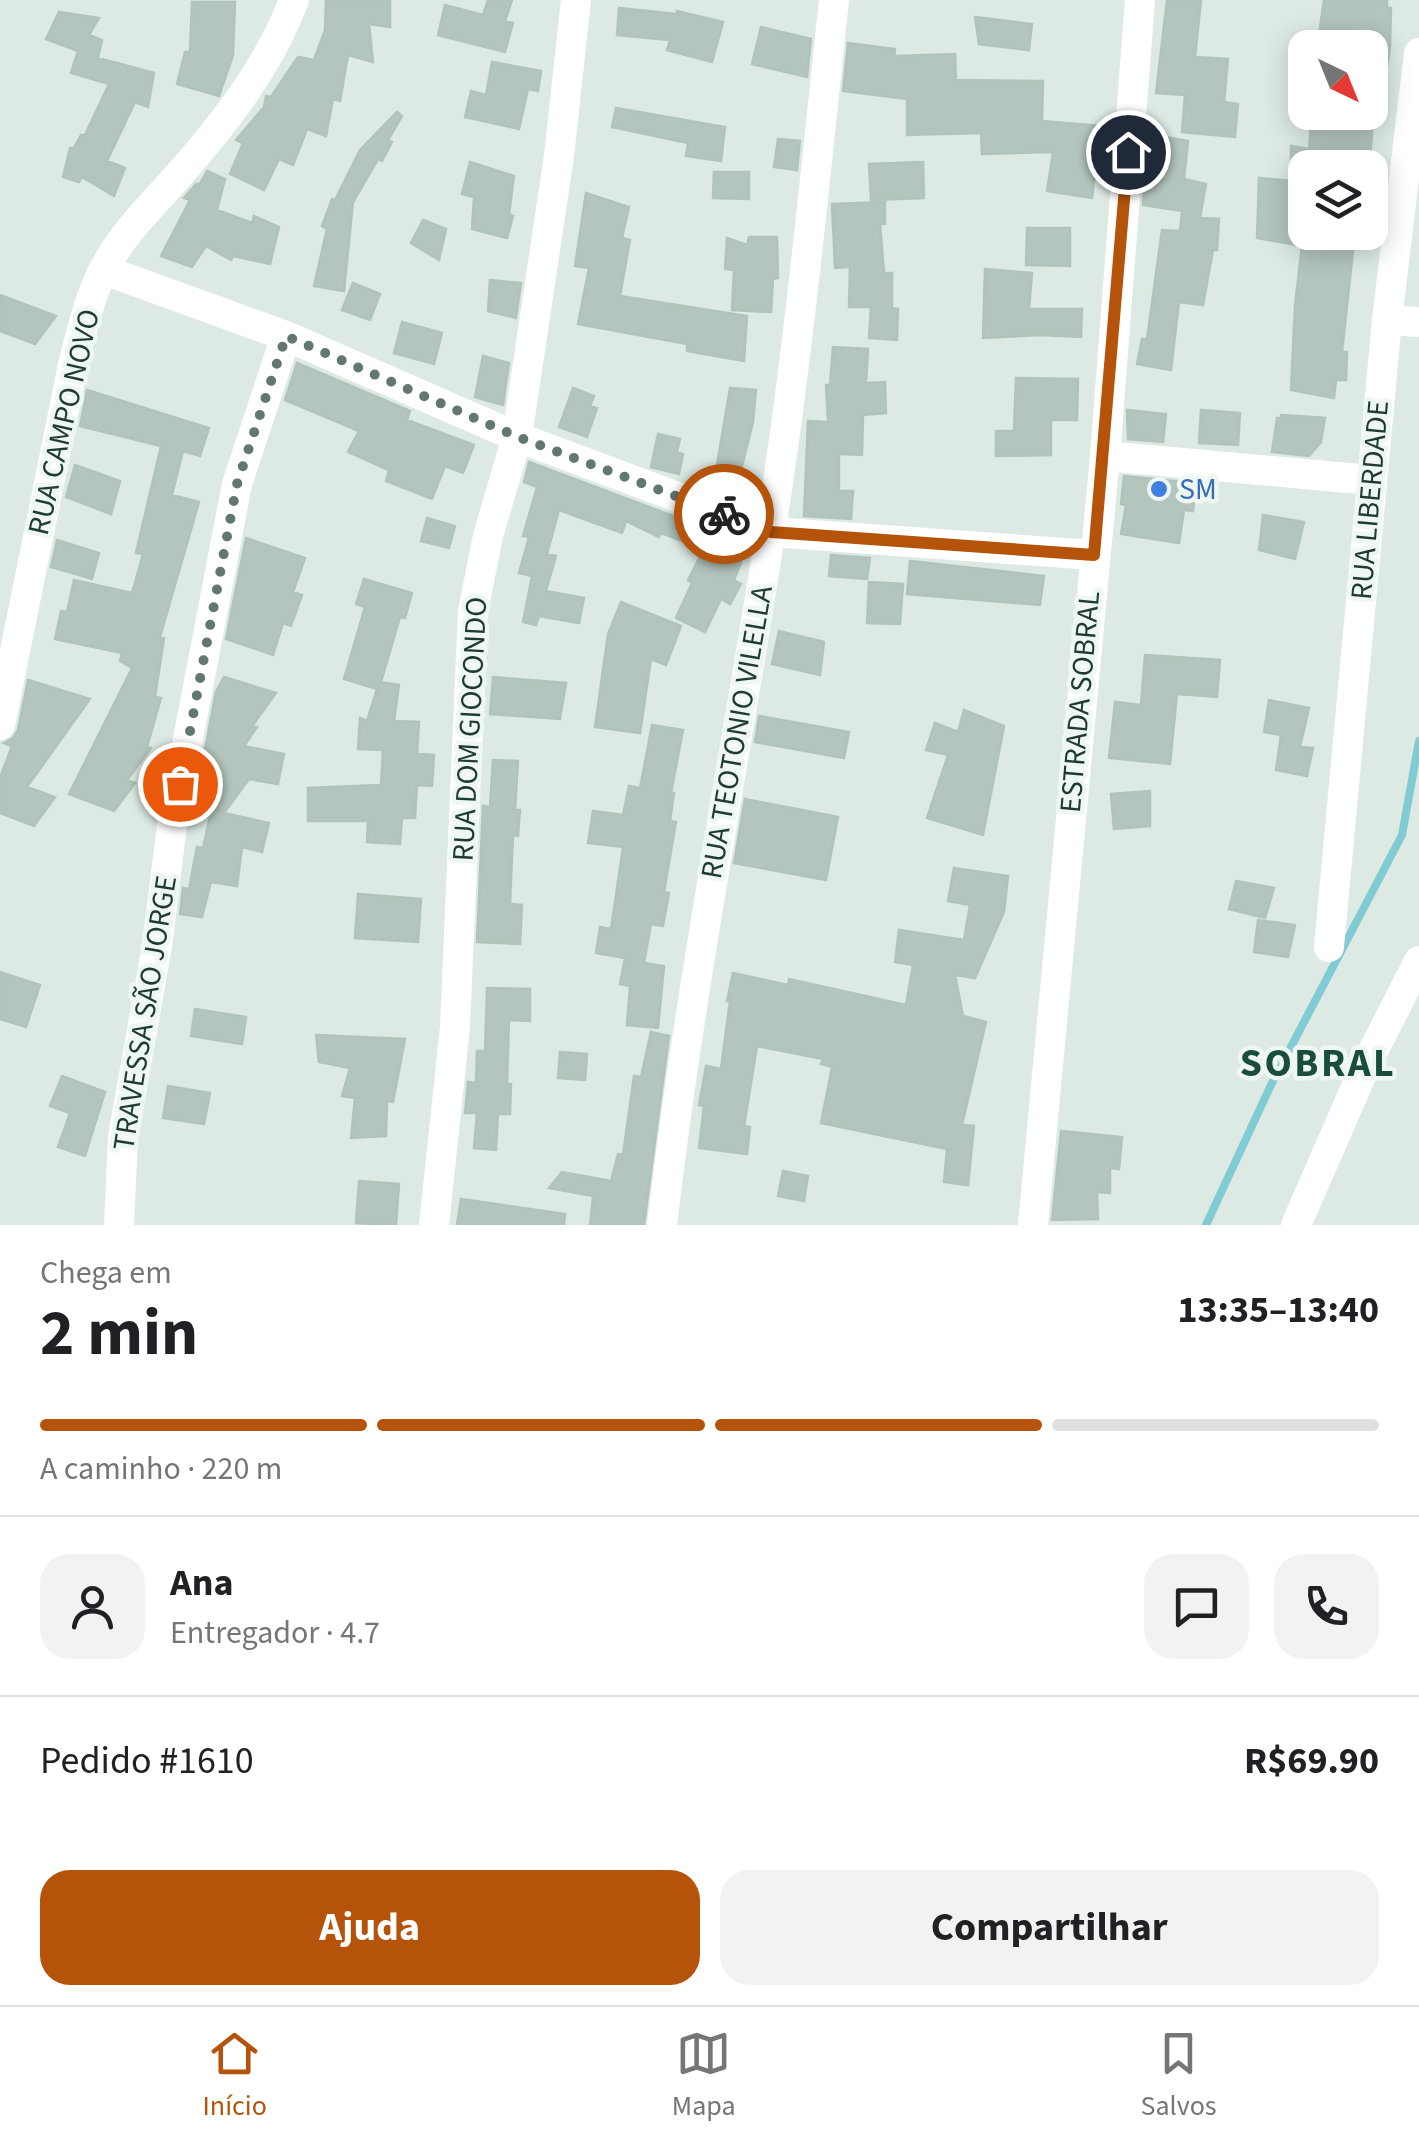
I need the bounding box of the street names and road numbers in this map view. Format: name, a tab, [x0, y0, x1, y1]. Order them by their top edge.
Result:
street label: RUA CAMPO NOVO	[17, 305, 111, 539]
street label: RUA LIBERDADE	[1340, 399, 1400, 601]
street label: RUA TEOTONIO VILELLA	[690, 581, 784, 882]
street label: ESTRADA SOBRAL	[1049, 589, 1111, 815]
street label: RUA DOM GIOCONDO	[442, 596, 498, 862]
street label: TRAVESSA SÃO JORGE	[102, 872, 188, 1154]

